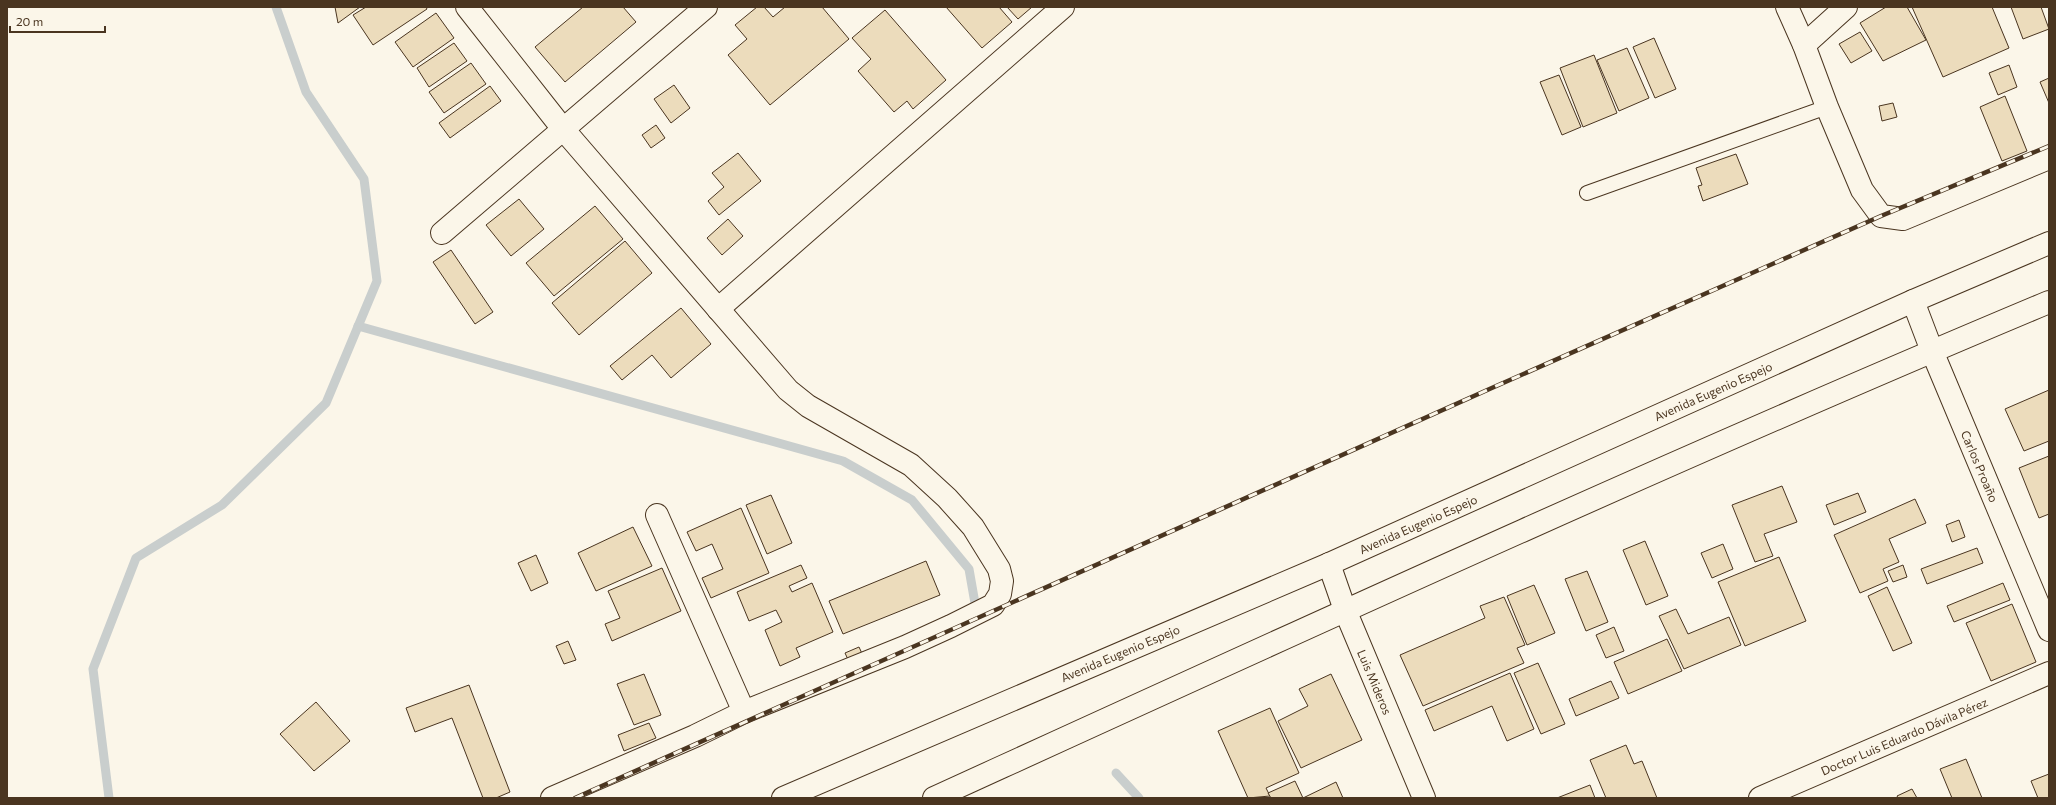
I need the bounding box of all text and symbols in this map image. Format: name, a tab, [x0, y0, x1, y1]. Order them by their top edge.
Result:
scale bar	[10, 8, 105, 34]
text: 20 m	[16, 14, 43, 28]
street label: Avenida Eugenio Espejo	[1652, 359, 1774, 423]
street label: Carlos Proaño	[1959, 428, 2001, 504]
street label: Avenida Eugenio Espejo	[1357, 492, 1479, 556]
street label: Avenida Eugenio Espejo	[1058, 622, 1182, 684]
street label: Luis Mideros	[1355, 647, 1395, 717]
street label: Doctor Luis Eduardo Dávila Pérez	[1819, 694, 1990, 778]

